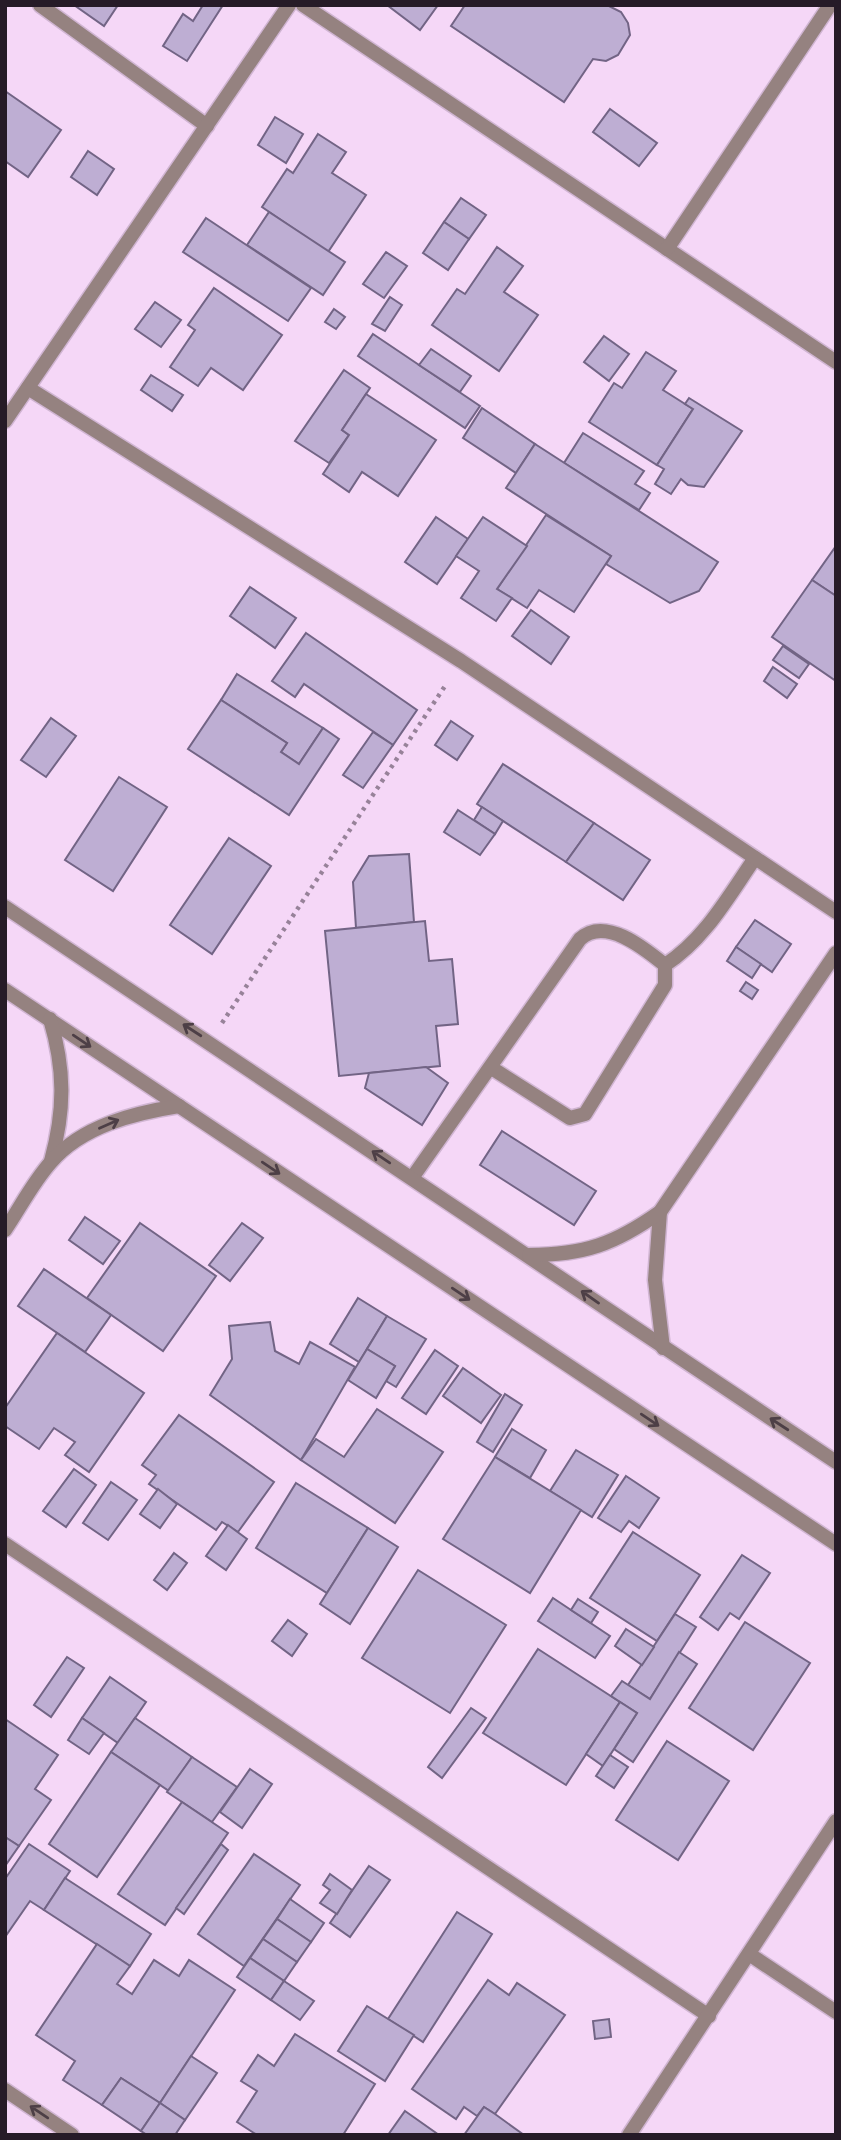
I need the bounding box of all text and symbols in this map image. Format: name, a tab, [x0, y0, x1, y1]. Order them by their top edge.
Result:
one-way arrow	[183, 1022, 202, 1037]
one-way arrow	[72, 1034, 92, 1048]
one-way arrow	[98, 1117, 119, 1130]
one-way arrow	[371, 1150, 391, 1164]
one-way arrow	[261, 1161, 281, 1175]
one-way arrow	[450, 1287, 470, 1301]
one-way arrow	[581, 1290, 600, 1304]
one-way arrow	[640, 1413, 659, 1427]
one-way arrow	[770, 1417, 789, 1432]
one-way arrow	[30, 2105, 49, 2119]

